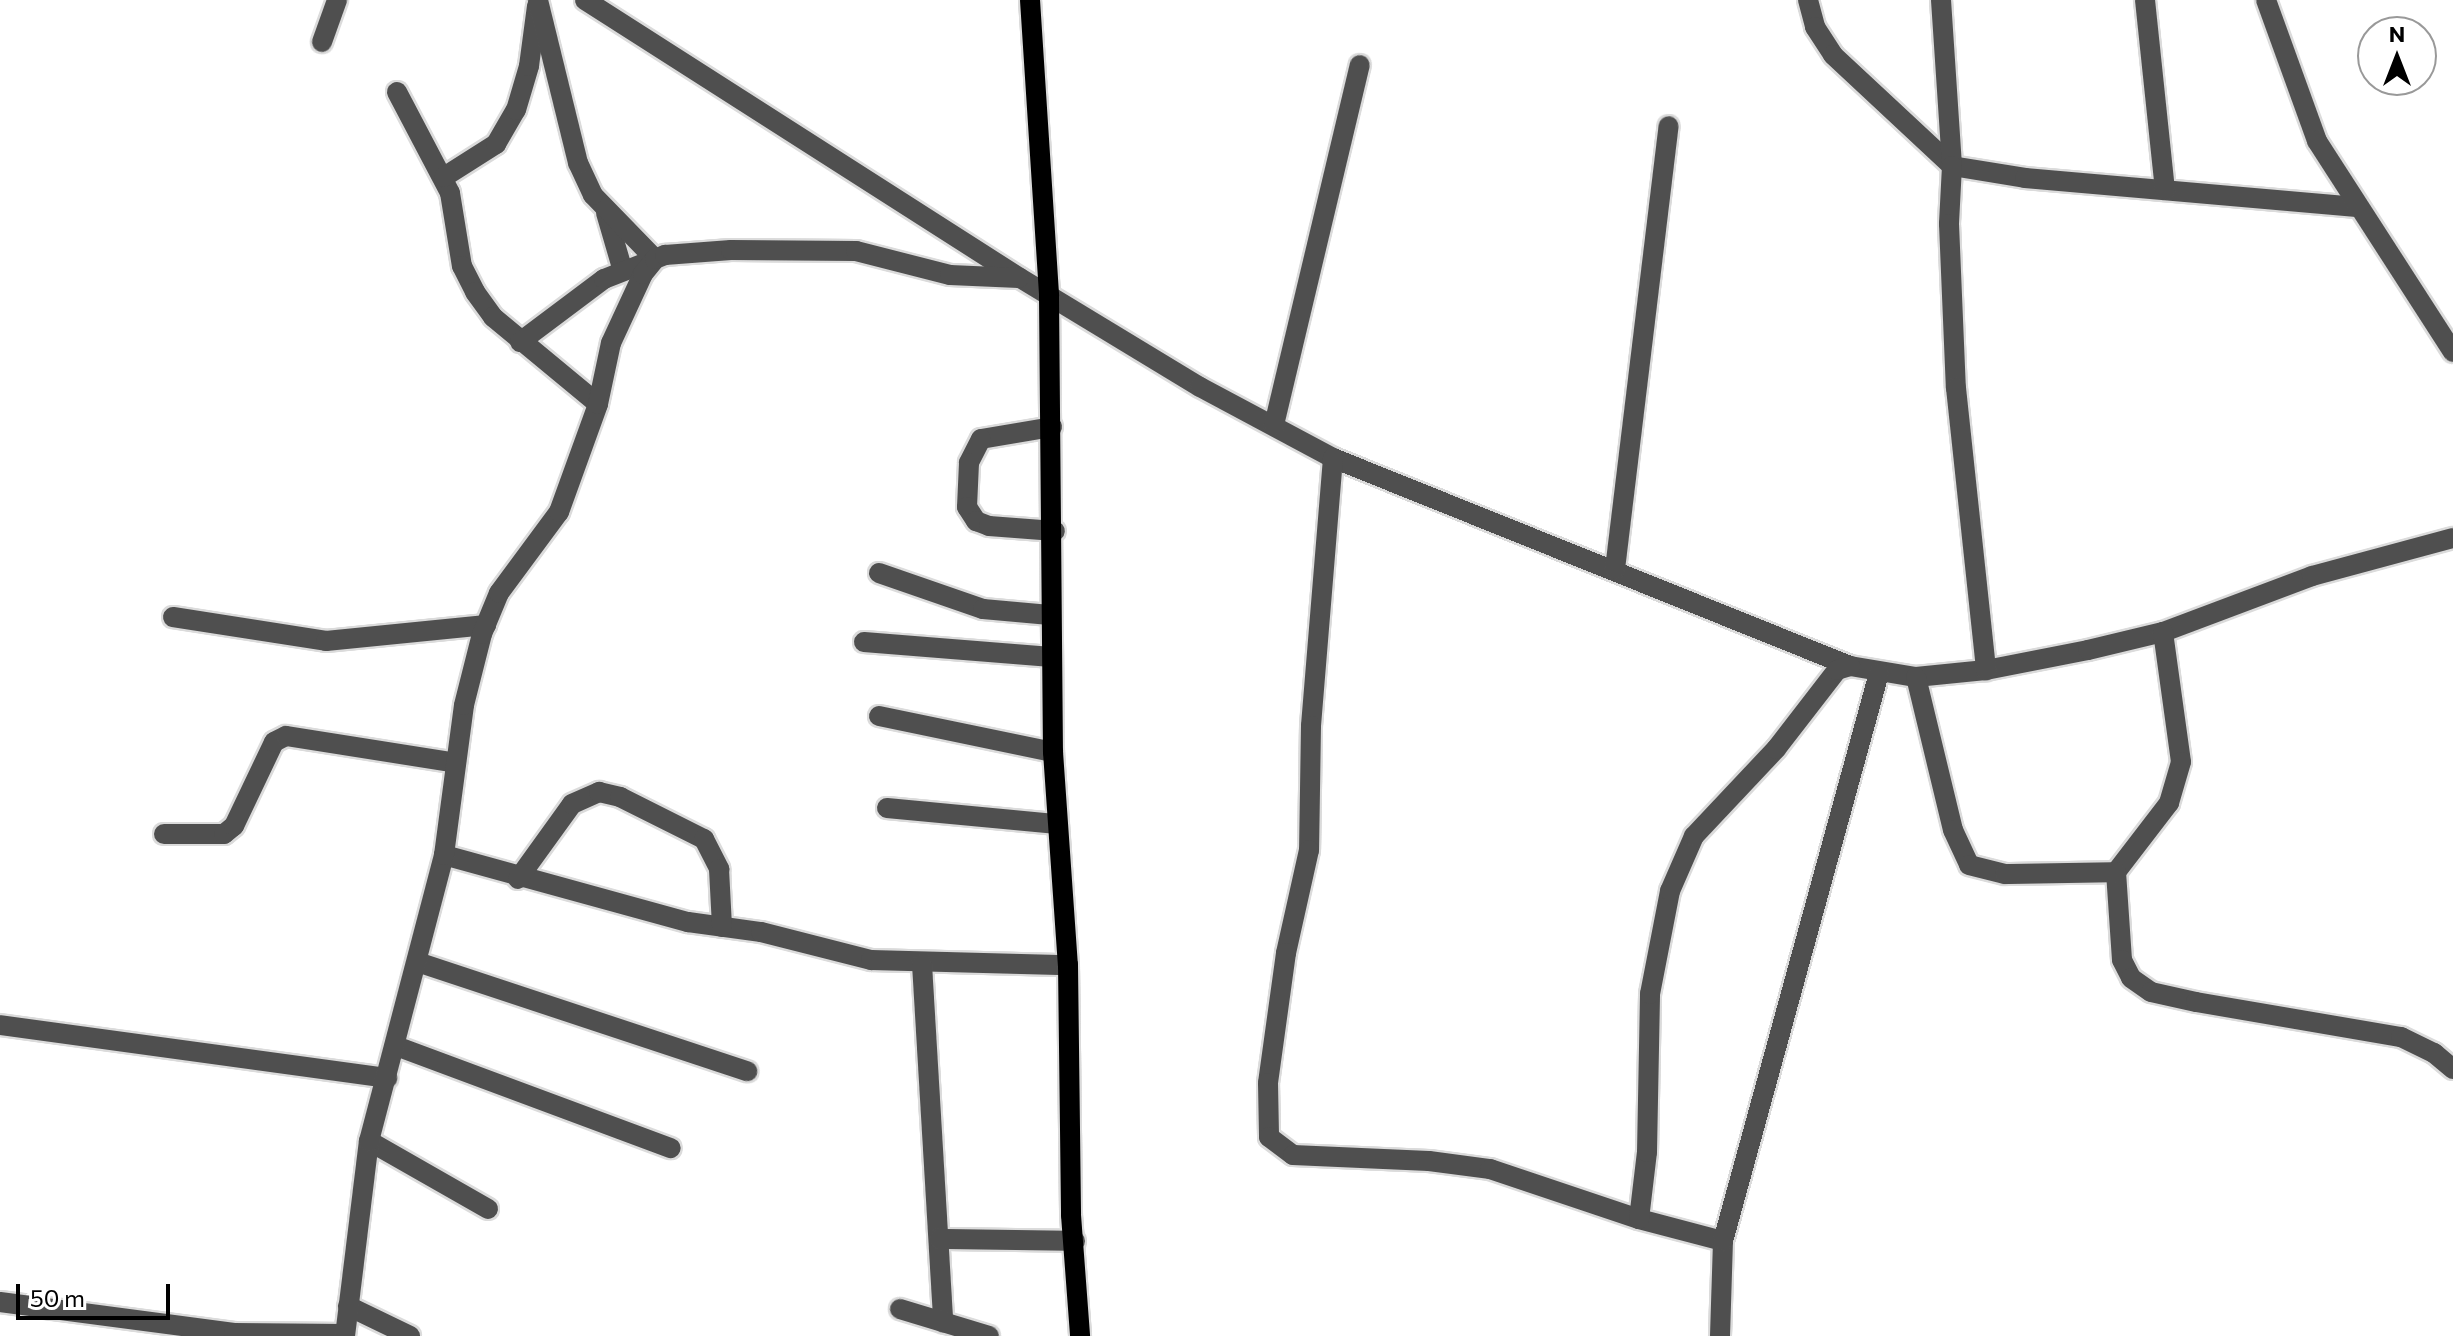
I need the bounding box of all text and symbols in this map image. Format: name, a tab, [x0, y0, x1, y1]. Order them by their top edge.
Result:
north arrow	[2357, 16, 2437, 96]
text: N	[2389, 20, 2405, 47]
scale bar	[20, 1268, 174, 1318]
text: 50 m	[30, 1283, 85, 1312]

